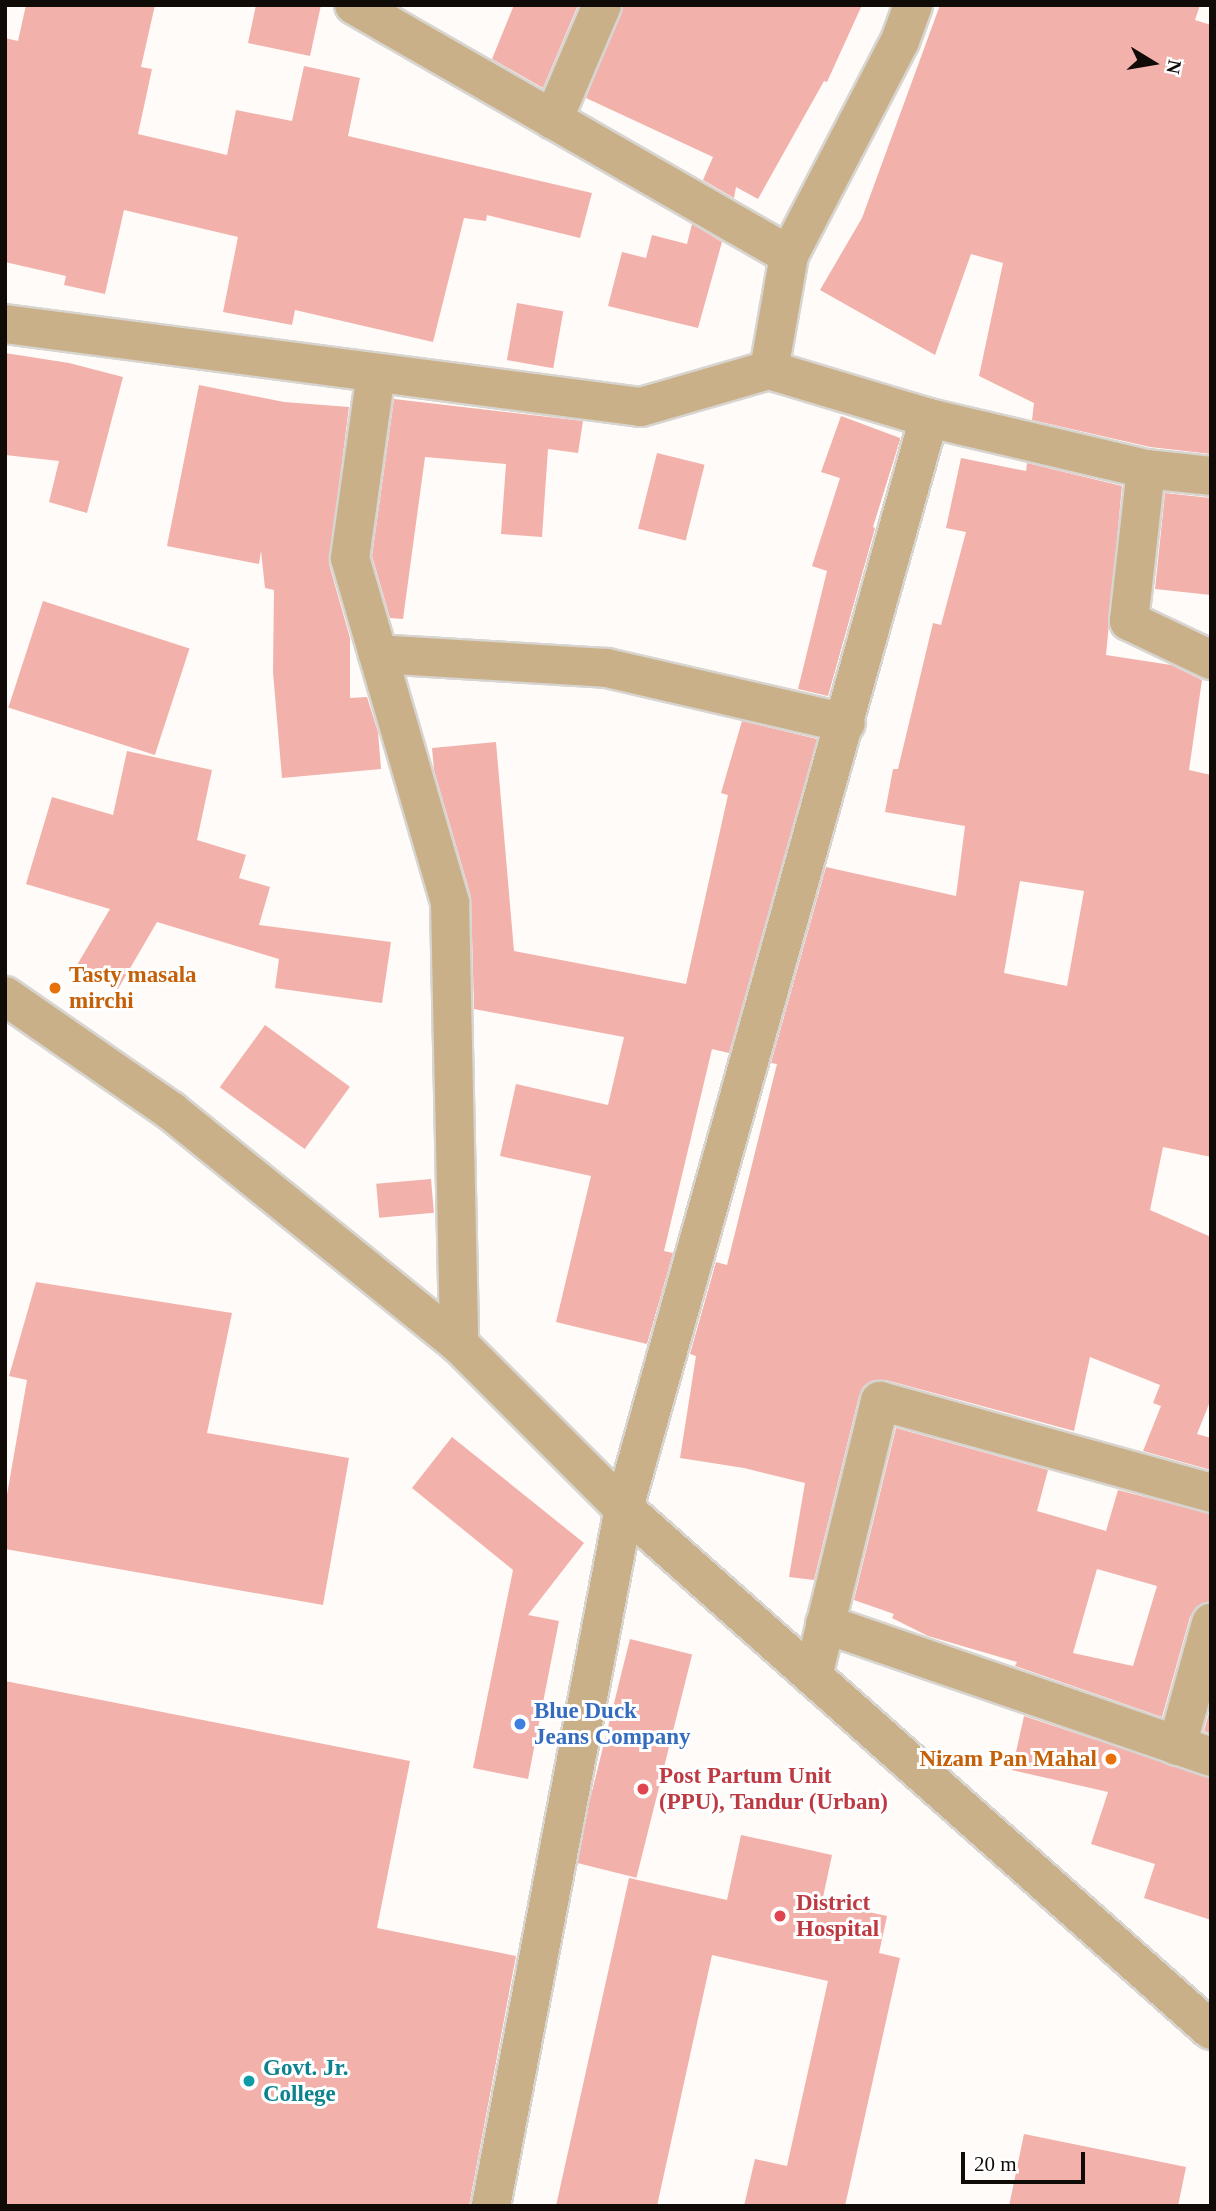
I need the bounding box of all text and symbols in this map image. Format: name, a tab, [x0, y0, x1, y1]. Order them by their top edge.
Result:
north arrow	[1118, 28, 1188, 98]
text: N	[1162, 58, 1186, 76]
place label: Tasty masala mirchi	[69, 961, 197, 1015]
marker: Tasty masala mirchi	[47, 980, 63, 996]
place label: Blue Duck Jeans Company	[534, 1697, 691, 1751]
marker: Blue Duck Jeans Company	[512, 1716, 528, 1732]
place label: Nizam Pan Mahal	[919, 1745, 1097, 1773]
marker: Nizam Pan Mahal	[1103, 1751, 1119, 1767]
place label: Post Partum Unit (PPU), Tandur (Urban)	[659, 1762, 889, 1816]
marker: Post Partum Unit (PPU), Tandur (Urban)	[633, 1779, 653, 1799]
place label: District Hospital	[796, 1889, 879, 1943]
marker: District Hospital	[770, 1906, 790, 1926]
place label: Govt. Jr. College	[263, 2054, 348, 2108]
marker: Govt. Jr. College	[241, 2073, 257, 2089]
scale bar	[964, 2138, 1088, 2182]
text: 20 m	[974, 2152, 1017, 2176]

